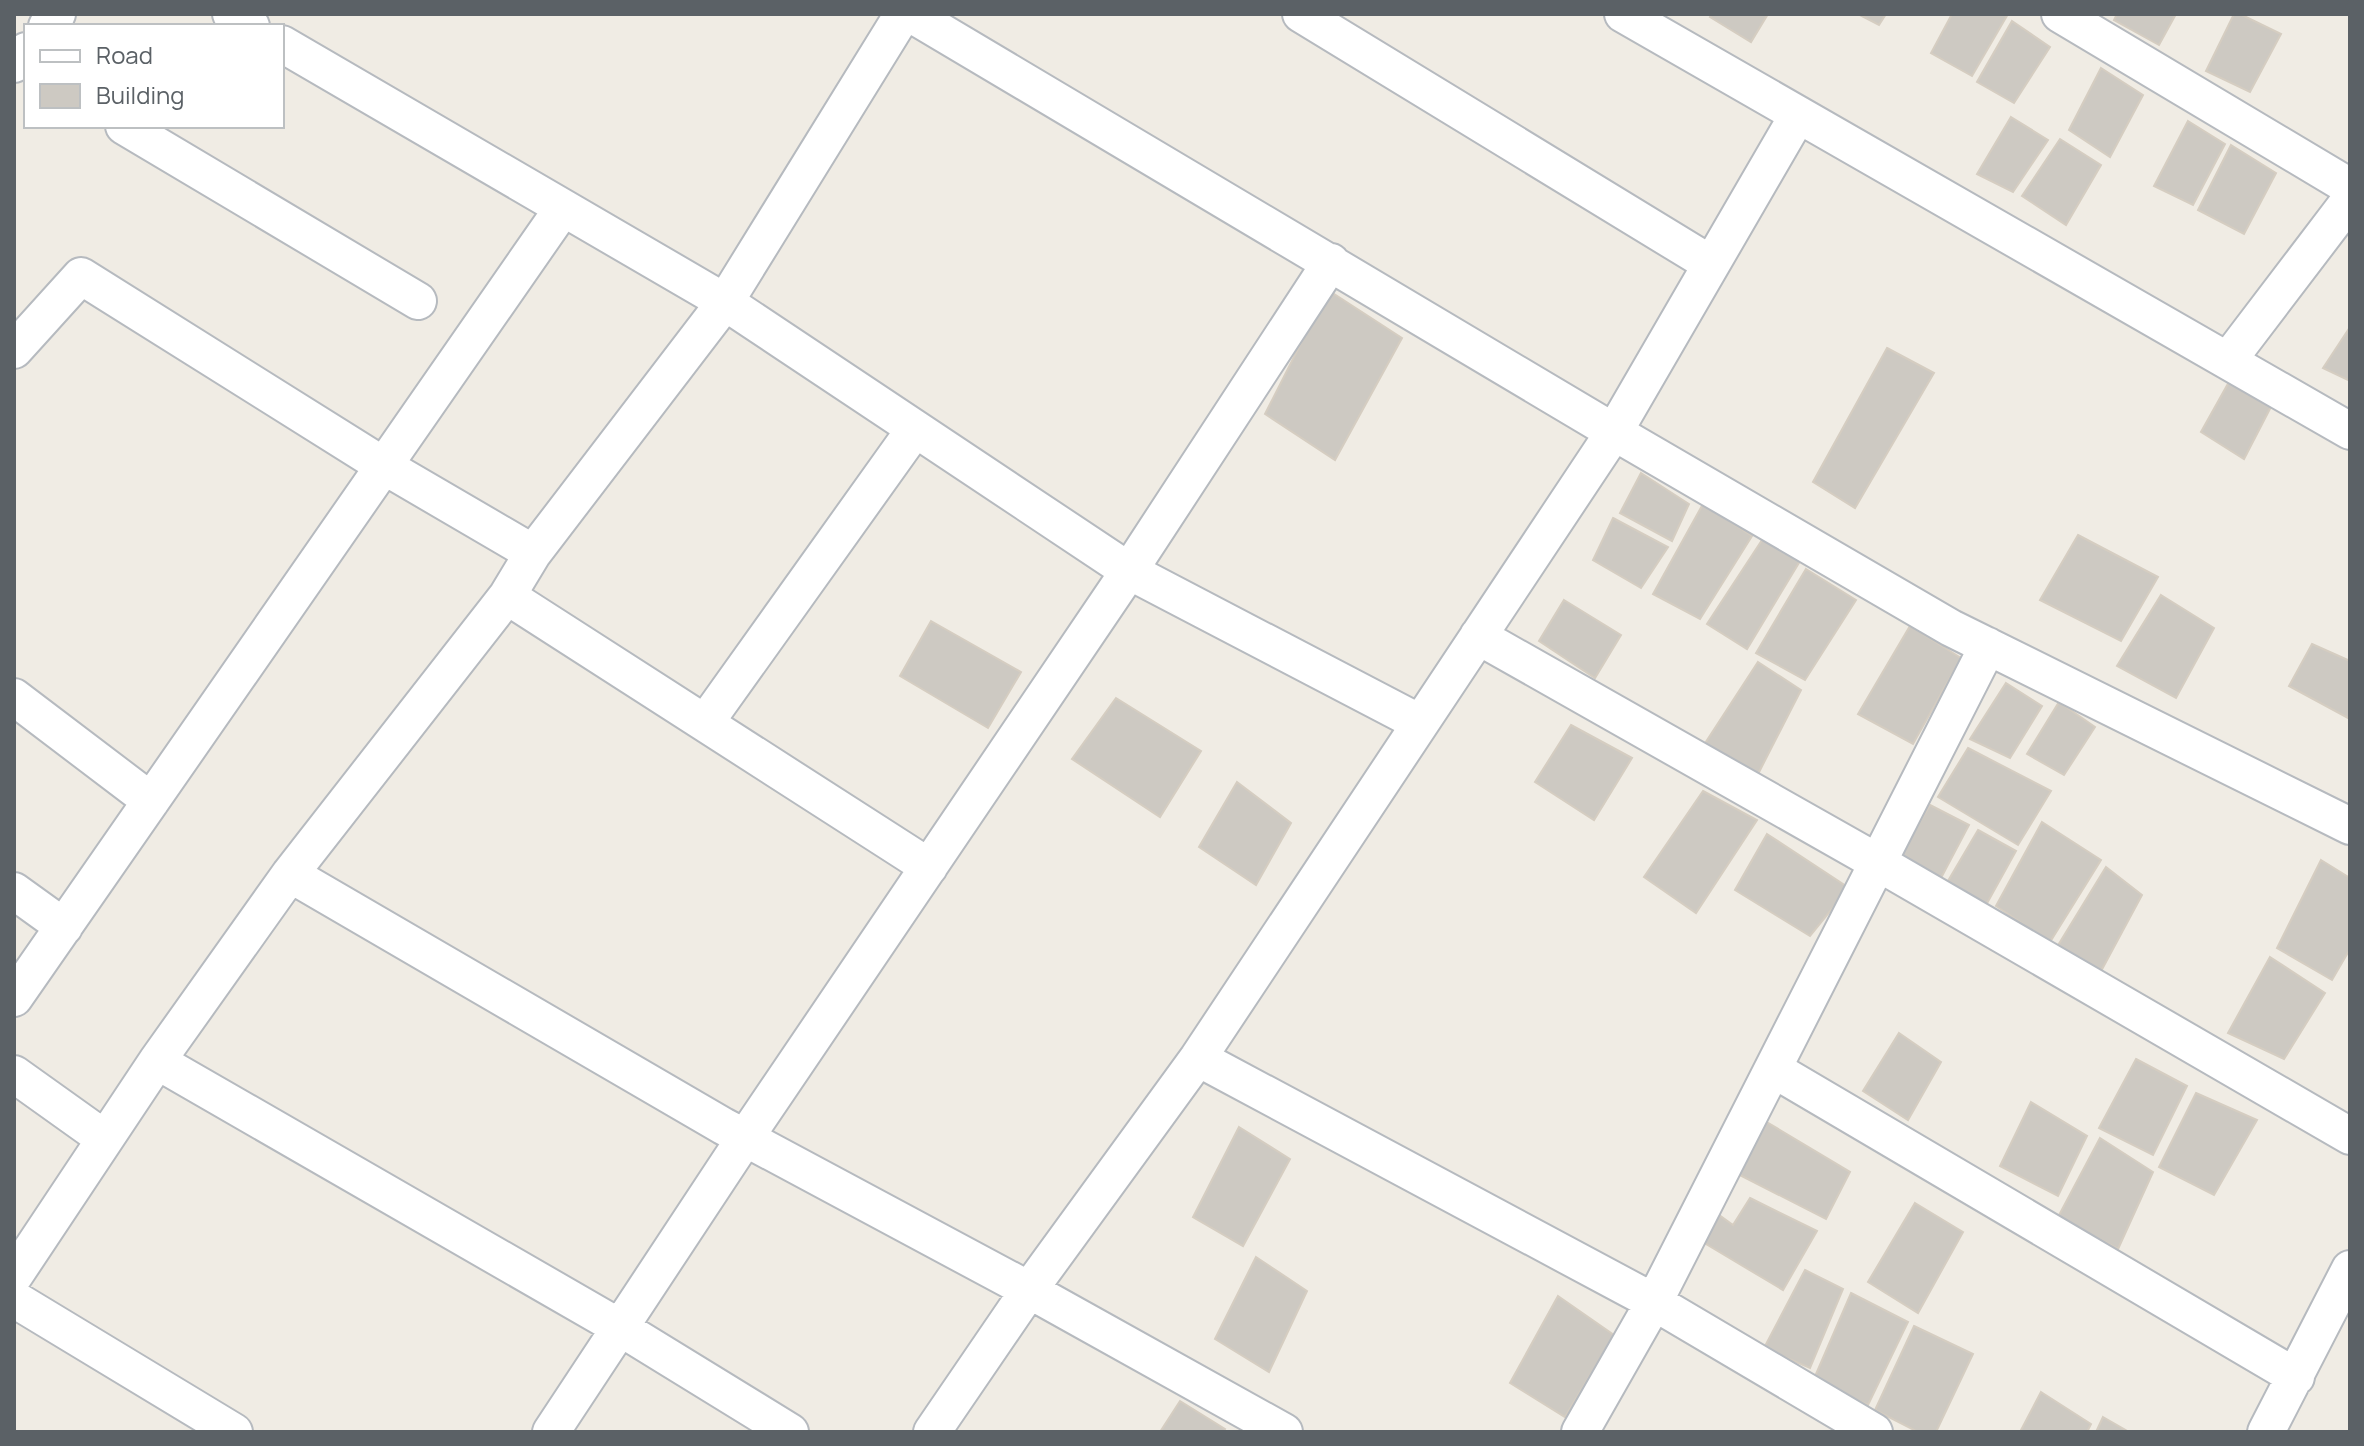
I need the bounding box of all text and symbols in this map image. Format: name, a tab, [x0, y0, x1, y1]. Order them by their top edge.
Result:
legend	[24, 24, 284, 128]
text: Road	[96, 38, 153, 71]
text: Building	[96, 78, 184, 111]

